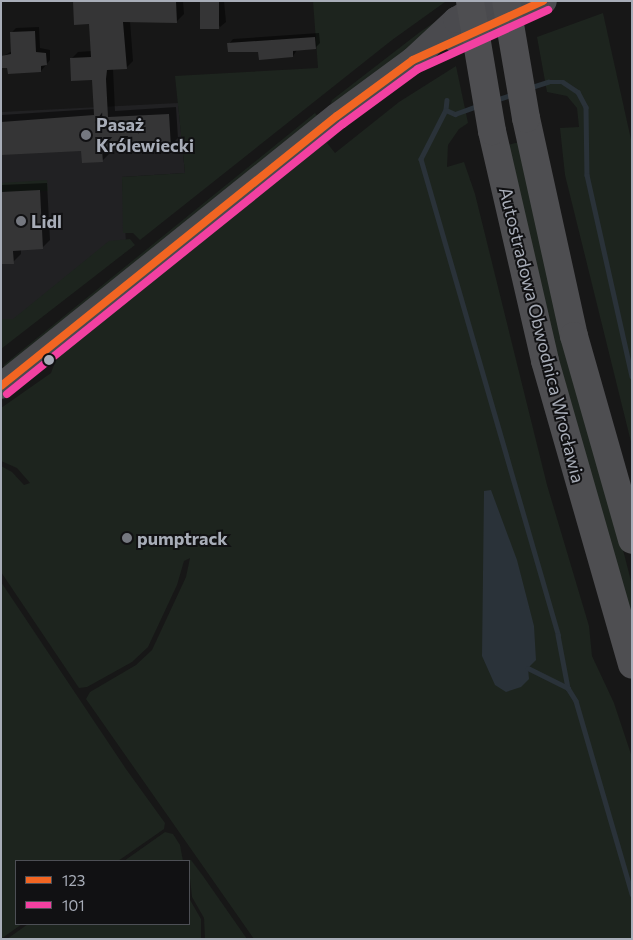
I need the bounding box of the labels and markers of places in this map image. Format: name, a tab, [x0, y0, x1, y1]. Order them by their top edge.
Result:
place label: Pasaż Królewiecki	[96, 114, 194, 156]
marker: Pasaż Królewiecki	[80, 129, 92, 141]
place label: Lidl	[31, 210, 62, 232]
marker: Lidl	[15, 215, 27, 227]
unlabelled marker	[44, 355, 54, 365]
place label: pumptrack	[137, 527, 228, 549]
marker: pumptrack	[121, 532, 133, 544]

